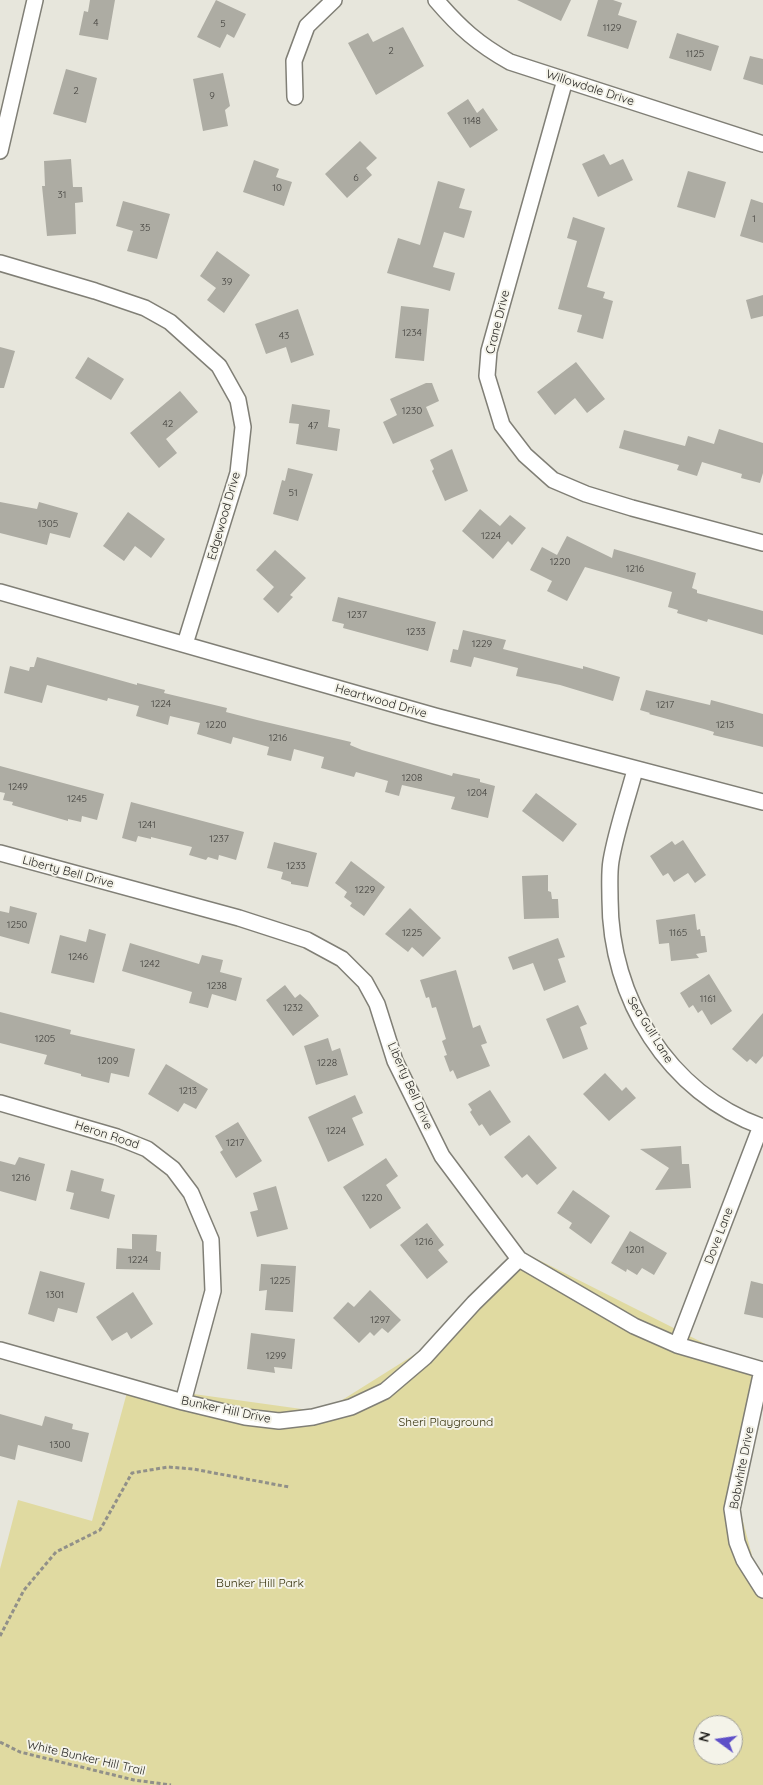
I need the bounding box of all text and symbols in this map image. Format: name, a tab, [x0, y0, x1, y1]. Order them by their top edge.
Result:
house number: 4	[93, 17, 99, 29]
house number: 5	[220, 18, 226, 30]
house number: 1129	[603, 22, 621, 34]
house number: 2	[388, 45, 394, 57]
house number: 1125	[686, 48, 704, 60]
street label: Willowdale Drive	[544, 67, 636, 109]
house number: 2	[73, 85, 79, 97]
house number: 9	[209, 90, 215, 102]
house number: 1148	[463, 115, 481, 127]
house number: 6	[353, 172, 359, 184]
house number: 10	[272, 182, 282, 194]
house number: 31	[58, 189, 66, 201]
house number: 1	[752, 213, 756, 225]
house number: 35	[140, 222, 150, 234]
house number: 39	[222, 276, 232, 288]
street label: Crane Drive	[483, 289, 513, 355]
house number: 1234	[402, 327, 422, 339]
house number: 43	[279, 330, 289, 342]
house number: 1230	[402, 405, 422, 417]
house number: 42	[163, 418, 173, 430]
house number: 47	[308, 420, 318, 432]
street label: Edgewood Drive	[205, 470, 243, 562]
house number: 51	[288, 487, 298, 499]
house number: 1305	[38, 518, 58, 530]
house number: 1224	[481, 530, 501, 542]
house number: 1220	[550, 556, 570, 568]
house number: 1216	[626, 563, 644, 575]
house number: 1237	[347, 609, 367, 621]
house number: 1233	[406, 626, 426, 638]
house number: 1229	[472, 638, 492, 650]
street label: Heartwood Drive	[333, 681, 429, 721]
house number: 1224	[151, 698, 171, 710]
house number: 1217	[656, 699, 674, 711]
house number: 1220	[206, 719, 226, 731]
house number: 1213	[716, 719, 734, 731]
house number: 1216	[269, 732, 287, 744]
house number: 1208	[402, 772, 422, 784]
house number: 1249	[8, 781, 28, 793]
house number: 1204	[467, 787, 487, 799]
house number: 1245	[67, 793, 87, 805]
house number: 1241	[138, 819, 156, 831]
house number: 1237	[209, 833, 229, 845]
street label: Liberty Bell Drive	[21, 853, 115, 891]
house number: 1233	[286, 860, 306, 872]
house number: 1229	[355, 884, 375, 896]
house number: 1250	[7, 919, 27, 931]
house number: 1225	[402, 927, 422, 939]
house number: 1165	[669, 927, 687, 939]
house number: 1246	[68, 951, 88, 963]
house number: 1242	[140, 958, 160, 970]
house number: 1238	[207, 980, 227, 992]
house number: 1161	[700, 993, 716, 1005]
street label: Sea Gull Lane	[624, 994, 676, 1066]
house number: 1232	[283, 1002, 303, 1014]
house number: 1205	[35, 1033, 55, 1045]
street label: Liberty Bell Drive	[384, 1040, 436, 1132]
house number: 1209	[98, 1055, 118, 1067]
house number: 1228	[317, 1057, 337, 1069]
house number: 1213	[179, 1085, 197, 1097]
street label: Heron Road	[73, 1118, 141, 1152]
house number: 1224	[326, 1125, 346, 1137]
house number: 1217	[226, 1137, 244, 1149]
house number: 1216	[12, 1172, 30, 1184]
house number: 1220	[362, 1192, 382, 1204]
street label: Dove Lane	[702, 1206, 736, 1266]
house number: 1216	[415, 1236, 433, 1248]
house number: 1201	[626, 1244, 644, 1256]
house number: 1224	[128, 1254, 148, 1266]
house number: 1225	[270, 1275, 290, 1287]
house number: 1301	[46, 1289, 64, 1301]
house number: 1297	[370, 1314, 390, 1326]
house number: 1299	[266, 1350, 286, 1362]
street label: Bunker Hill Drive	[180, 1393, 272, 1427]
park label: Sheri Playground	[399, 1415, 493, 1429]
street label: Bobwhite Drive	[727, 1426, 757, 1510]
house number: 1300	[50, 1439, 70, 1451]
park label: Bunker Hill Park	[216, 1576, 304, 1590]
north arrow	[693, 1715, 743, 1765]
text: N	[694, 1729, 714, 1744]
street label: White Bunker Hill Trail	[25, 1737, 147, 1779]

